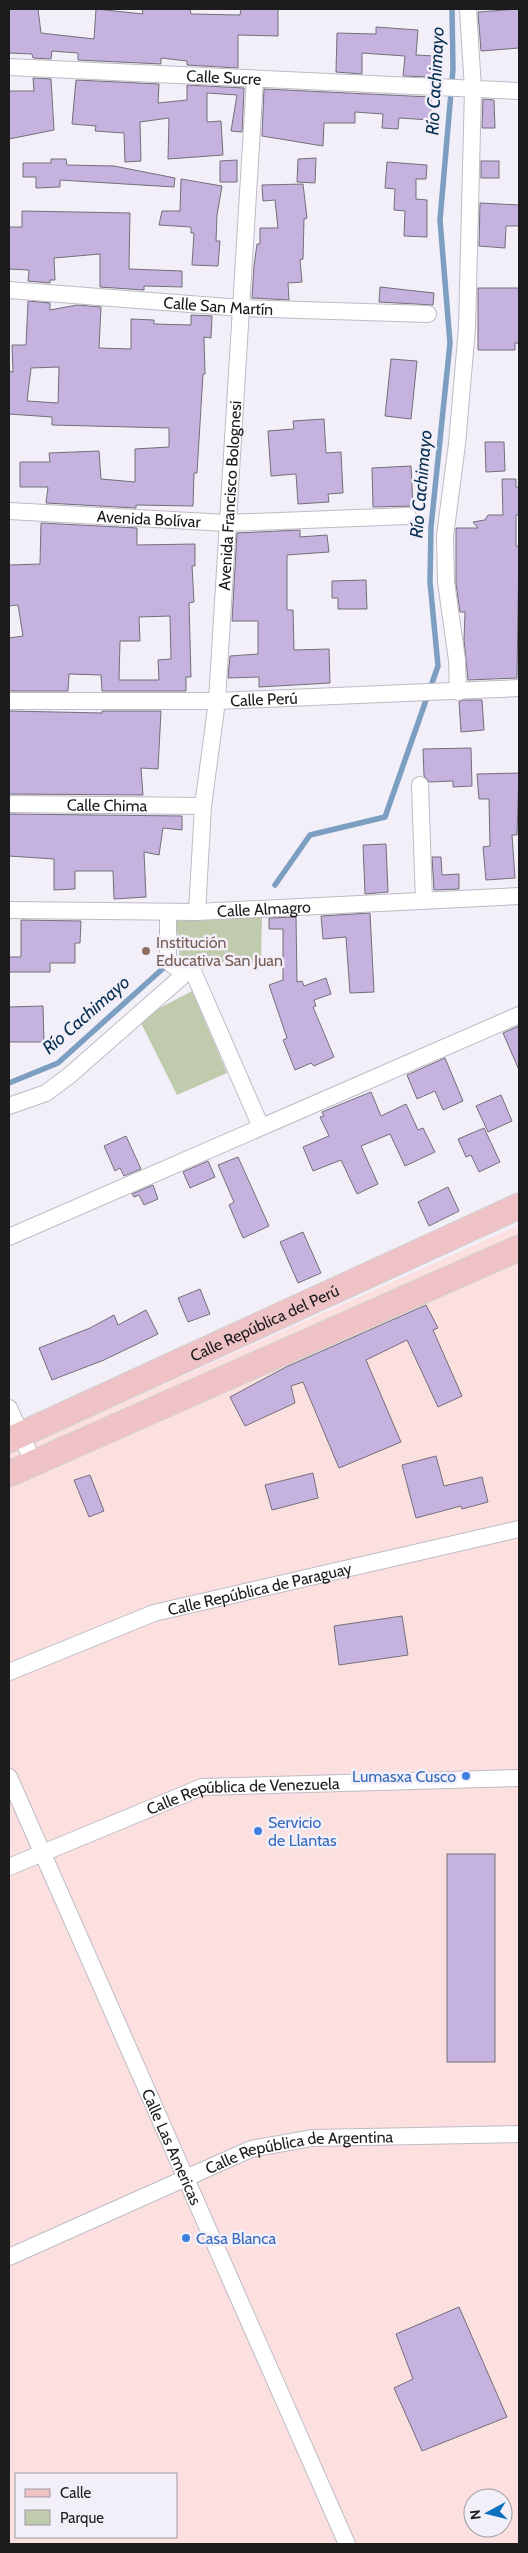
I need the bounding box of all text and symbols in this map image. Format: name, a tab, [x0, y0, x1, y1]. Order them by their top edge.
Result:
water label: Río Cachimayo	[421, 26, 449, 136]
street label: Calle Sucre	[186, 66, 262, 89]
street label: Calle San Martín	[163, 293, 274, 319]
street label: Avenida Francisco Bolognesi	[215, 400, 245, 591]
water label: Río Cachimayo	[405, 429, 437, 539]
street label: Avenida Bolívar	[96, 507, 202, 532]
street label: Calle Perú	[230, 689, 298, 710]
street label: Calle Chima	[67, 796, 148, 815]
street label: Calle Almagro	[217, 897, 311, 921]
place label: Institución Educativa San Juan	[156, 933, 283, 970]
marker: Institución Educativa San Juan	[140, 945, 152, 957]
water label: Río Cachimayo	[38, 971, 134, 1059]
street label: Calle República del Perú	[187, 1281, 342, 1366]
street label: Calle República de Paraguay	[166, 1559, 354, 1620]
place label: Lumasxa Cusco	[352, 1767, 456, 1786]
marker: Lumasxa Cusco	[460, 1770, 472, 1782]
street label: Calle República de Venezuela	[144, 1774, 340, 1819]
place label: Servicio de Llantas	[268, 1813, 337, 1850]
marker: Servicio de Llantas	[252, 1825, 264, 1837]
street label: Calle Las Americas	[138, 2086, 205, 2208]
street label: Calle República de Argentina	[202, 2127, 394, 2178]
place label: Casa Blanca	[196, 2229, 277, 2248]
marker: Casa Blanca	[180, 2232, 192, 2244]
legend	[15, 2473, 178, 2538]
text: Calle	[60, 2484, 91, 2502]
north arrow	[463, 2488, 513, 2538]
text: Parque	[60, 2509, 104, 2527]
text: N	[466, 2509, 485, 2521]

